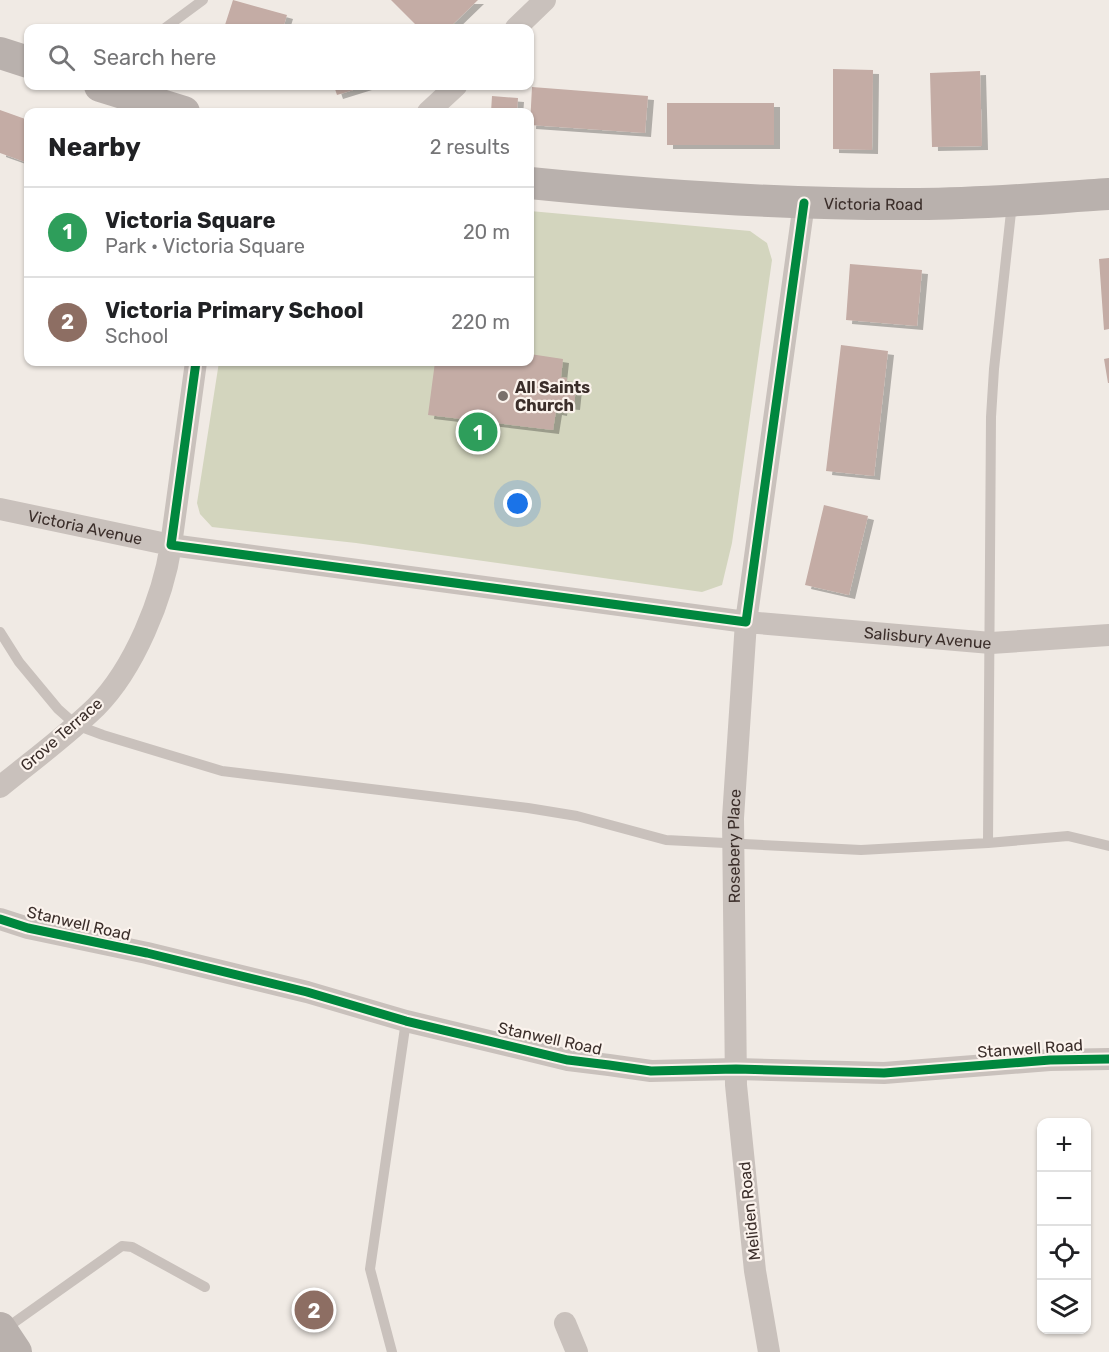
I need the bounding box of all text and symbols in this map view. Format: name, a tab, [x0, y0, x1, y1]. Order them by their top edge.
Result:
search box	[24, 24, 534, 90]
icon: search	[45, 41, 78, 74]
text: Search here	[93, 44, 216, 71]
text: Nearby	[48, 132, 141, 163]
text: 2 results	[430, 135, 510, 159]
street label: Victoria Road	[823, 194, 923, 214]
text: Victoria Square	[105, 207, 275, 234]
text: 1	[63, 220, 72, 244]
text: 20 m	[463, 220, 510, 244]
text: Park · Victoria Square	[105, 234, 305, 258]
text: Victoria Primary School	[105, 297, 364, 324]
text: 2	[61, 310, 74, 334]
text: 220 m	[451, 310, 510, 334]
text: School	[105, 324, 168, 348]
place label: All Saints Church	[515, 378, 590, 415]
marker: All Saints Church	[496, 389, 510, 403]
pin: 1	[458, 410, 498, 454]
your location	[503, 489, 532, 518]
street label: Victoria Avenue	[26, 506, 144, 549]
street label: Salisbury Avenue	[863, 623, 992, 653]
street label: Grove Terrace	[17, 694, 106, 775]
street label: Rosebery Place	[724, 788, 745, 904]
street label: Stanwell Road	[25, 902, 133, 945]
street label: Stanwell Road	[496, 1018, 604, 1059]
street label: Stanwell Road	[977, 1035, 1083, 1062]
map controls	[1037, 1118, 1091, 1334]
button: +	[1037, 1118, 1091, 1172]
street label: Meliden Road	[735, 1161, 764, 1261]
button: −	[1037, 1172, 1091, 1226]
button: locate	[1037, 1226, 1091, 1280]
button: layers	[1037, 1280, 1091, 1334]
pin: 2	[294, 1288, 334, 1332]

